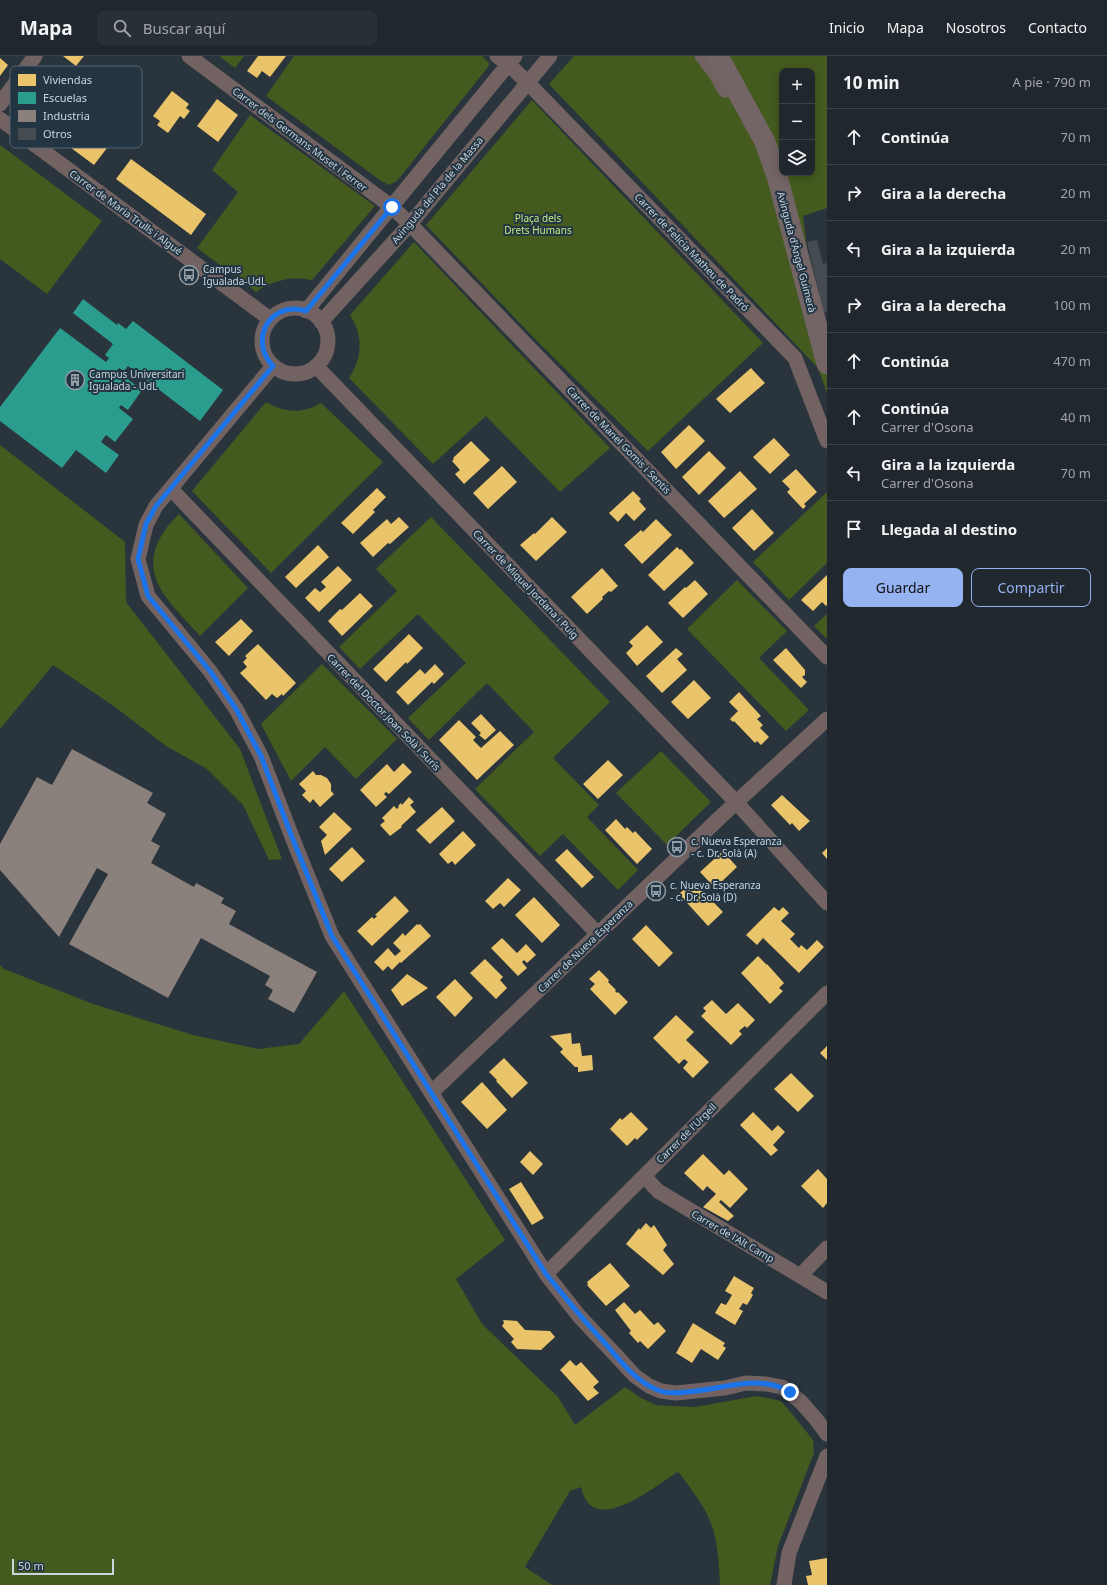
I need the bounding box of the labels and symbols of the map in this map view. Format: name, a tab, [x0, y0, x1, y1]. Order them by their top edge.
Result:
legend	[10, 66, 142, 148]
text: Viviendas	[43, 72, 92, 87]
street label: Carrer dels Germans Muset i Ferrer	[230, 84, 370, 194]
text: Escuelas	[43, 90, 87, 105]
text: Industria	[43, 108, 90, 123]
text: Otros	[43, 126, 72, 141]
street label: Avinguda del Pla de la Massa	[388, 133, 486, 247]
street label: Carrer de Maria Trulls i Algué	[67, 166, 186, 258]
street label: Carrer de Felícia Matheu de Padró	[632, 190, 752, 314]
street label: Avinguda d'Àngel Guimerà	[774, 190, 820, 314]
route start	[383, 198, 401, 216]
park label: Plaça dels Drets Humans	[504, 211, 572, 237]
place label: Campus Igualada-UdL	[203, 262, 266, 288]
bus stop icon: Campus Igualada-UdL	[178, 264, 200, 286]
place label: Campus Universitari Igualada - UdL	[89, 367, 184, 393]
building icon: Campus Universitari Igualada - UdL	[64, 369, 86, 391]
street label: Carrer de Manel Gomis i Sentís	[564, 383, 674, 497]
street label: Carrer de Miquel Jordana i Puig	[470, 526, 582, 642]
street label: Carrer del Doctor Joan Solà i Surís	[324, 650, 444, 774]
place label: c. Nueva Esperanza - c. Dr. Solà (A)	[691, 834, 782, 860]
bus stop icon: c. Nueva Esperanza - c. Dr. Solà (A)	[666, 836, 688, 858]
place label: c. Nueva Esperanza - c. Dr. Solà (D)	[670, 878, 761, 904]
bus stop icon: c. Nueva Esperanza - c. Dr. Solà (D)	[645, 880, 667, 902]
street label: Carrer de Nueva Esperanza	[534, 897, 636, 995]
street label: Carrer de l'Urgell	[653, 1100, 719, 1166]
street label: Carrer de l'Alt Camp	[689, 1207, 777, 1265]
route end	[781, 1383, 799, 1401]
scale bar	[12, 1557, 114, 1576]

